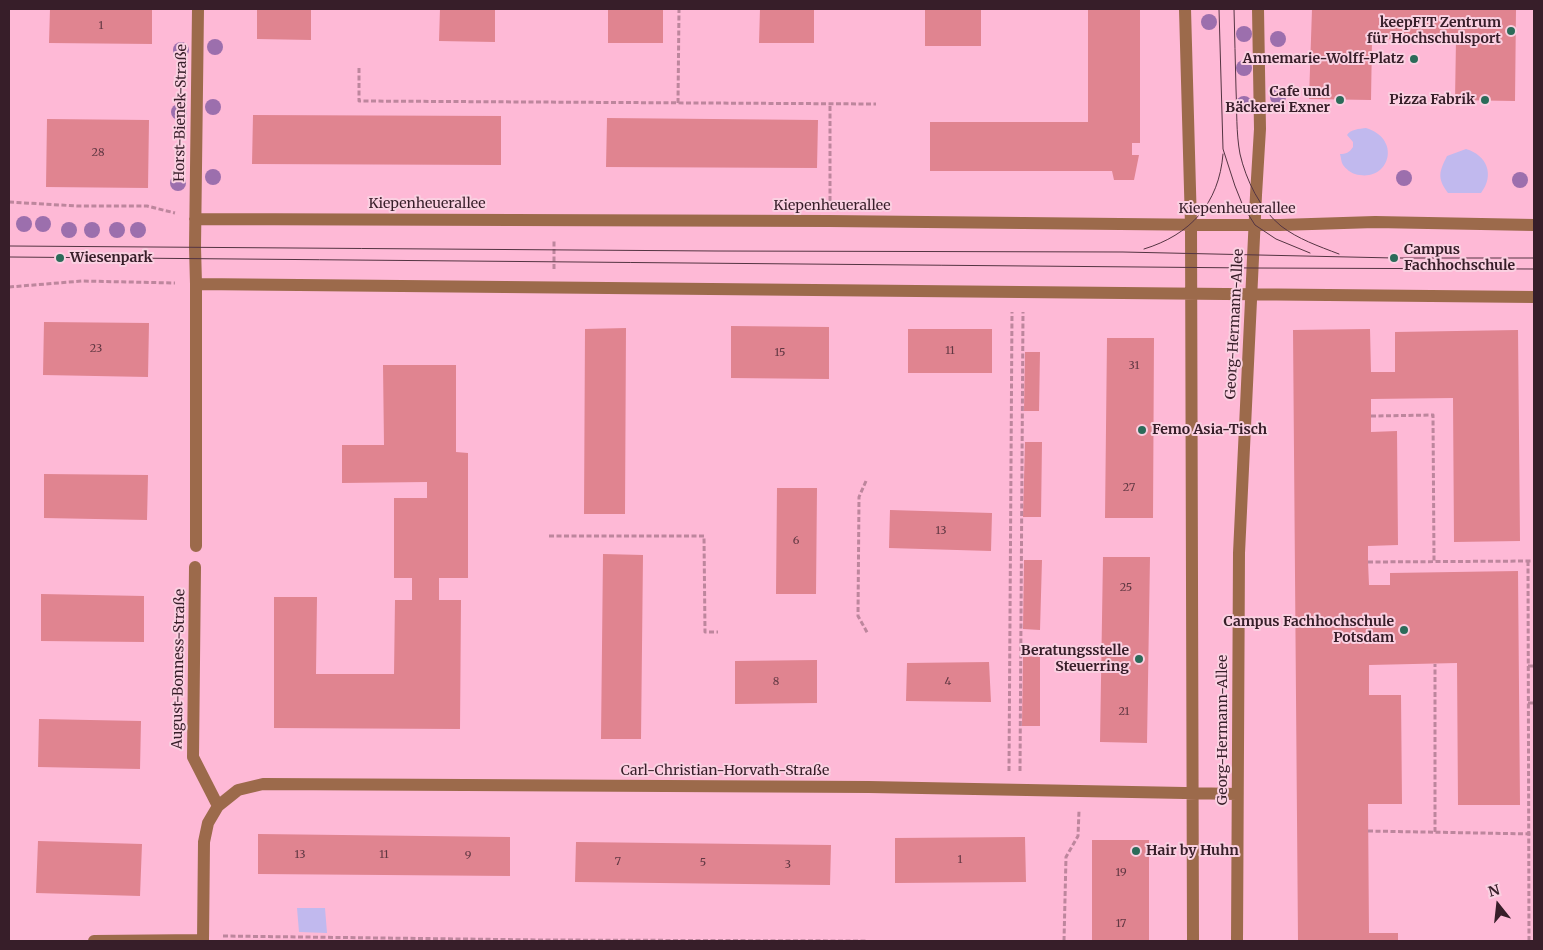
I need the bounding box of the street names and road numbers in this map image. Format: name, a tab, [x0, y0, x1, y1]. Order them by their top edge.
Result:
street label: Horst-Bienek-Straße	[171, 44, 191, 182]
street label: Kiepenheuerallee	[368, 196, 486, 212]
street label: Kiepenheuerallee	[773, 198, 891, 214]
street label: Kiepenheuerallee	[1178, 201, 1296, 217]
street label: Georg-Hermann-Allee	[1223, 248, 1247, 400]
street label: August-Bonness-Straße	[169, 589, 189, 749]
street label: Georg-Hermann-Allee	[1215, 655, 1231, 805]
street label: Carl-Christian-Horvath-Straße	[621, 763, 829, 779]

